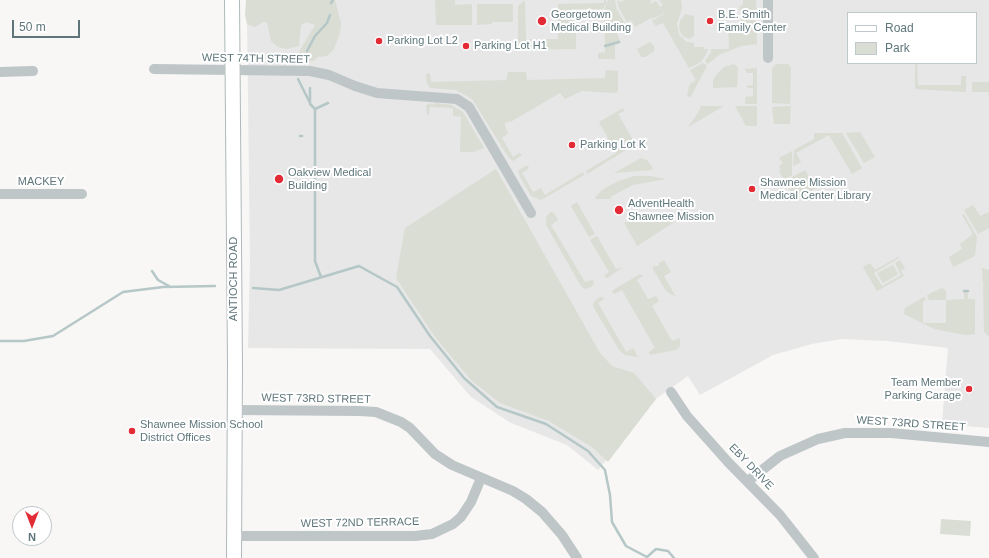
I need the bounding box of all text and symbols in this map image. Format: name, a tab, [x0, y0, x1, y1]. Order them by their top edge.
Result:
place label: Georgetown Medical Building	[551, 8, 631, 34]
place label: B.E. Smith Family Center	[718, 8, 786, 34]
scale bar	[14, 12, 82, 38]
legend	[847, 12, 977, 64]
marker: Georgetown Medical Building	[536, 15, 548, 27]
marker: B.E. Smith Family Center	[705, 16, 715, 26]
text: 50 m	[19, 20, 46, 34]
text: Road	[885, 21, 914, 35]
place label: Parking Lot L2	[387, 34, 458, 48]
marker: Parking Lot L2	[374, 36, 384, 46]
place label: Parking Lot H1	[474, 39, 547, 53]
marker: Parking Lot H1	[461, 41, 471, 51]
text: Park	[885, 41, 910, 55]
street label: WEST 74TH STREET	[202, 51, 310, 67]
place label: Parking Lot K	[580, 138, 646, 152]
marker: Parking Lot K	[567, 140, 577, 150]
place label: Oakview Medical Building	[288, 166, 371, 192]
marker: Oakview Medical Building	[273, 173, 285, 185]
street label: MACKEY	[18, 175, 64, 189]
place label: Shawnee Mission Medical Center Library	[760, 176, 871, 202]
marker: Shawnee Mission Medical Center Library	[747, 184, 757, 194]
place label: AdventHealth Shawnee Mission	[628, 197, 714, 223]
marker: AdventHealth Shawnee Mission	[613, 204, 625, 216]
street label: ANTIOCH ROAD	[227, 237, 241, 321]
place label: Team Member Parking Carage	[885, 376, 961, 402]
marker: Team Member Parking Carage	[964, 384, 974, 394]
street label: WEST 73RD STREET	[261, 391, 371, 407]
street label: WEST 73RD STREET	[856, 414, 966, 434]
place label: Shawnee Mission School District Offices	[140, 418, 263, 444]
marker: Shawnee Mission School District Offices	[127, 426, 137, 436]
street label: EBY DRIVE	[726, 441, 776, 493]
north arrow	[12, 506, 52, 546]
street label: WEST 72ND TERRACE	[301, 515, 419, 531]
text: N	[28, 531, 36, 543]

